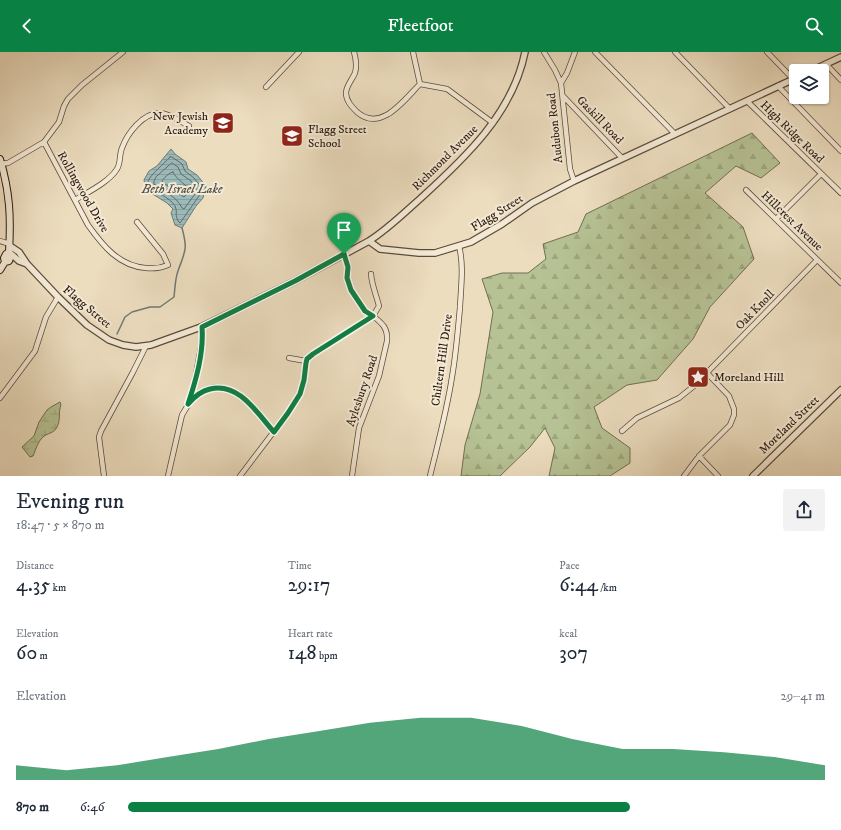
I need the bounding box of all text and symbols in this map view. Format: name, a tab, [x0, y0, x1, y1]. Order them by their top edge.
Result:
icon: back	[16, 15, 38, 37]
text: Fleetfoot	[388, 15, 453, 37]
icon: search	[803, 15, 825, 37]
map controls	[789, 64, 829, 104]
button: layers	[789, 64, 829, 104]
street label: Audubon Road	[544, 92, 566, 164]
street label: Gaskill Road	[573, 93, 627, 147]
street label: High Ridge Road	[757, 98, 827, 166]
place label: New Jewish Academy	[153, 109, 209, 138]
school or university icon: New Jewish Academy	[210, 110, 236, 136]
place label: Flagg Street School	[308, 122, 367, 151]
street label: Richmond Avenue	[409, 122, 481, 194]
school or university icon: Flagg Street School	[279, 123, 305, 149]
street label: Rollingwood Drive	[54, 149, 112, 235]
water label: Beth Israel Lake	[141, 181, 223, 197]
street label: Hillcrest Avenue	[758, 188, 826, 254]
street label: Flagg Street	[468, 191, 526, 235]
pin	[327, 213, 361, 254]
icon: arrive	[333, 219, 355, 241]
street label: Flagg Street	[60, 282, 114, 332]
street label: Oak Knoll	[732, 287, 778, 333]
street label: Chiltern Hill Drive	[428, 313, 456, 407]
street label: Aylesbury Road	[343, 353, 381, 429]
place icon: Moreland Hill	[685, 364, 711, 390]
place label: Moreland Hill	[714, 370, 784, 385]
street label: Moreland Street	[756, 392, 822, 457]
text: Evening run	[16, 488, 124, 515]
button: share	[783, 489, 825, 531]
text: 18:47 · 5 × 870 m	[16, 517, 104, 533]
text: Distance	[16, 559, 54, 573]
text: Time	[288, 559, 312, 573]
text: Pace	[559, 559, 580, 573]
text: 4.35	[16, 573, 50, 598]
text: 29:17	[288, 573, 331, 598]
text: 6:44	[559, 573, 598, 598]
text: km	[50, 581, 66, 595]
text: /km	[598, 581, 617, 595]
text: Elevation	[16, 627, 59, 641]
text: Heart rate	[288, 627, 333, 641]
text: kcal	[559, 627, 577, 641]
text: 60	[16, 641, 37, 666]
text: 148	[288, 641, 317, 666]
text: 307	[559, 641, 588, 666]
text: m	[37, 649, 48, 663]
text: bpm	[317, 649, 338, 663]
text: Elevation	[16, 688, 66, 704]
text: 29–41 m	[780, 688, 825, 704]
text: 870 m	[16, 799, 49, 815]
text: 6:46	[80, 799, 104, 815]

